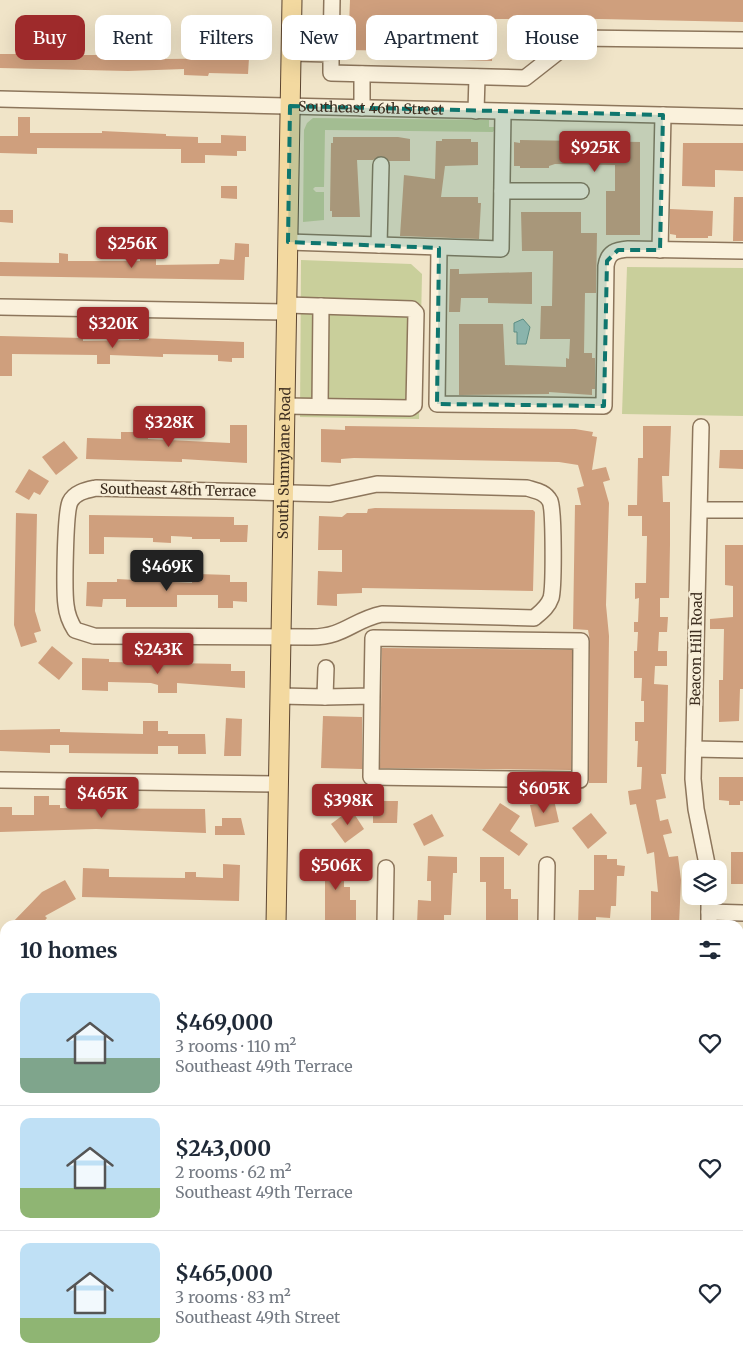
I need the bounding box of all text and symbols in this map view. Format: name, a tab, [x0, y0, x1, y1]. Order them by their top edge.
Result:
chip: Buy	[15, 15, 85, 60]
chip: Rent	[95, 15, 171, 60]
chip: Filters	[181, 15, 272, 60]
chip: New	[282, 15, 356, 60]
chip: Apartment	[366, 15, 497, 60]
chip: House	[507, 15, 597, 60]
street label: Southeast 46th Street	[298, 97, 444, 119]
pin: $925K	[560, 130, 630, 173]
text: $925K	[570, 137, 620, 157]
pin: $256K	[97, 226, 167, 269]
text: $256K	[107, 233, 157, 253]
pin: $320K	[78, 306, 148, 349]
text: $320K	[88, 313, 138, 333]
street label: South Sunnylane Road	[274, 386, 294, 539]
pin: $328K	[134, 406, 204, 448]
text: $328K	[144, 412, 194, 432]
street label: Southeast 48th Terrace	[100, 480, 256, 500]
pin: $469K	[132, 550, 202, 592]
text: $469K	[141, 556, 193, 576]
street label: Beacon Hill Road	[686, 591, 706, 706]
pin: $243K	[123, 632, 193, 675]
text: $243K	[133, 639, 183, 659]
pin: $605K	[509, 772, 579, 814]
pin: $465K	[67, 776, 137, 819]
text: $605K	[518, 778, 570, 798]
text: $465K	[77, 783, 127, 803]
pin: $398K	[313, 784, 383, 826]
text: $398K	[323, 790, 373, 810]
pin: $506K	[301, 848, 371, 891]
text: $506K	[311, 855, 361, 875]
map controls	[682, 860, 727, 905]
button: layers	[682, 860, 727, 905]
icon: filters	[696, 936, 724, 964]
text: 10 homes	[20, 937, 118, 964]
text: $469,000	[175, 1009, 273, 1036]
icon: home	[60, 1013, 120, 1073]
icon: heart	[696, 1029, 724, 1057]
text: 3 rooms · 110 m²	[175, 1036, 296, 1056]
text: Southeast 49th Terrace	[175, 1056, 353, 1076]
text: $243,000	[175, 1135, 271, 1162]
icon: home	[60, 1138, 120, 1198]
icon: heart	[696, 1154, 724, 1182]
text: 2 rooms · 62 m²	[175, 1162, 292, 1182]
text: Southeast 49th Terrace	[175, 1182, 353, 1202]
text: $465,000	[175, 1260, 273, 1287]
icon: home	[60, 1263, 120, 1323]
icon: heart	[696, 1279, 724, 1307]
text: 3 rooms · 83 m²	[175, 1287, 291, 1307]
text: Southeast 49th Street	[175, 1307, 340, 1327]

